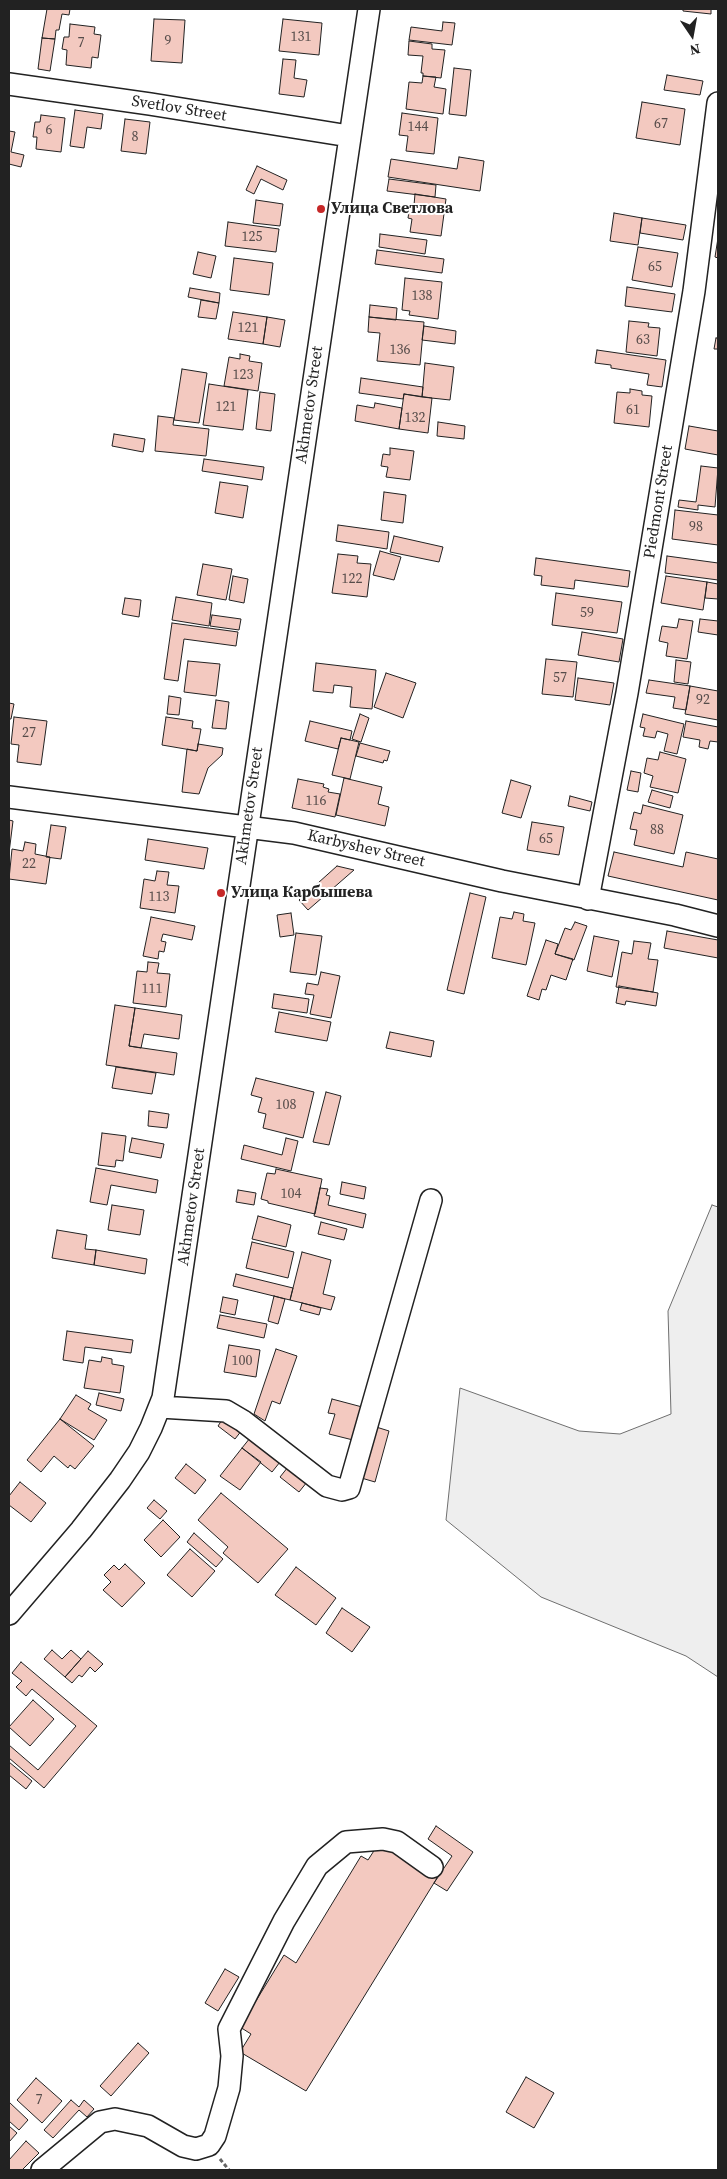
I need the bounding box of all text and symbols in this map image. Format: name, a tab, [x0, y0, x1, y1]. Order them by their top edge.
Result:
north arrow	[667, 10, 717, 60]
house number: 131	[291, 29, 311, 45]
house number: 9	[165, 33, 171, 49]
house number: 7	[78, 35, 84, 51]
text: N	[688, 39, 702, 61]
street label: Svetlov Street	[130, 92, 228, 126]
house number: 67	[654, 116, 668, 132]
house number: 144	[408, 119, 428, 135]
house number: 6	[46, 122, 52, 138]
house number: 8	[132, 129, 138, 145]
place label: Улица Светлова	[331, 199, 453, 219]
marker: Улица Светлова	[315, 203, 327, 215]
house number: 125	[242, 229, 262, 245]
house number: 65	[648, 259, 662, 275]
house number: 138	[412, 288, 432, 304]
house number: 121	[238, 320, 258, 336]
house number: 63	[636, 332, 650, 348]
house number: 136	[390, 342, 410, 358]
street label: Akhmetov Street	[292, 345, 328, 465]
house number: 123	[233, 367, 253, 383]
house number: 121	[216, 399, 236, 415]
house number: 61	[626, 402, 640, 418]
house number: 132	[405, 410, 425, 426]
street label: Piedmont Street	[641, 444, 677, 560]
house number: 98	[689, 519, 703, 535]
house number: 122	[342, 571, 362, 587]
house number: 59	[580, 605, 594, 621]
house number: 57	[553, 670, 567, 686]
house number: 92	[696, 692, 710, 708]
house number: 27	[22, 725, 36, 741]
street label: Akhmetov Street	[232, 746, 268, 866]
house number: 116	[306, 793, 326, 809]
house number: 88	[650, 822, 664, 838]
street label: Karbyshev Street	[305, 826, 427, 872]
house number: 65	[539, 831, 553, 847]
house number: 22	[22, 856, 36, 872]
place label: Улица Карбышева	[231, 883, 373, 903]
marker: Улица Карбышева	[215, 887, 227, 899]
house number: 113	[149, 889, 169, 905]
house number: 111	[142, 981, 162, 997]
house number: 108	[276, 1097, 296, 1113]
street label: Akhmetov Street	[174, 1147, 210, 1267]
house number: 104	[281, 1186, 301, 1202]
house number: 100	[232, 1353, 252, 1369]
house number: 7	[36, 2092, 42, 2108]

